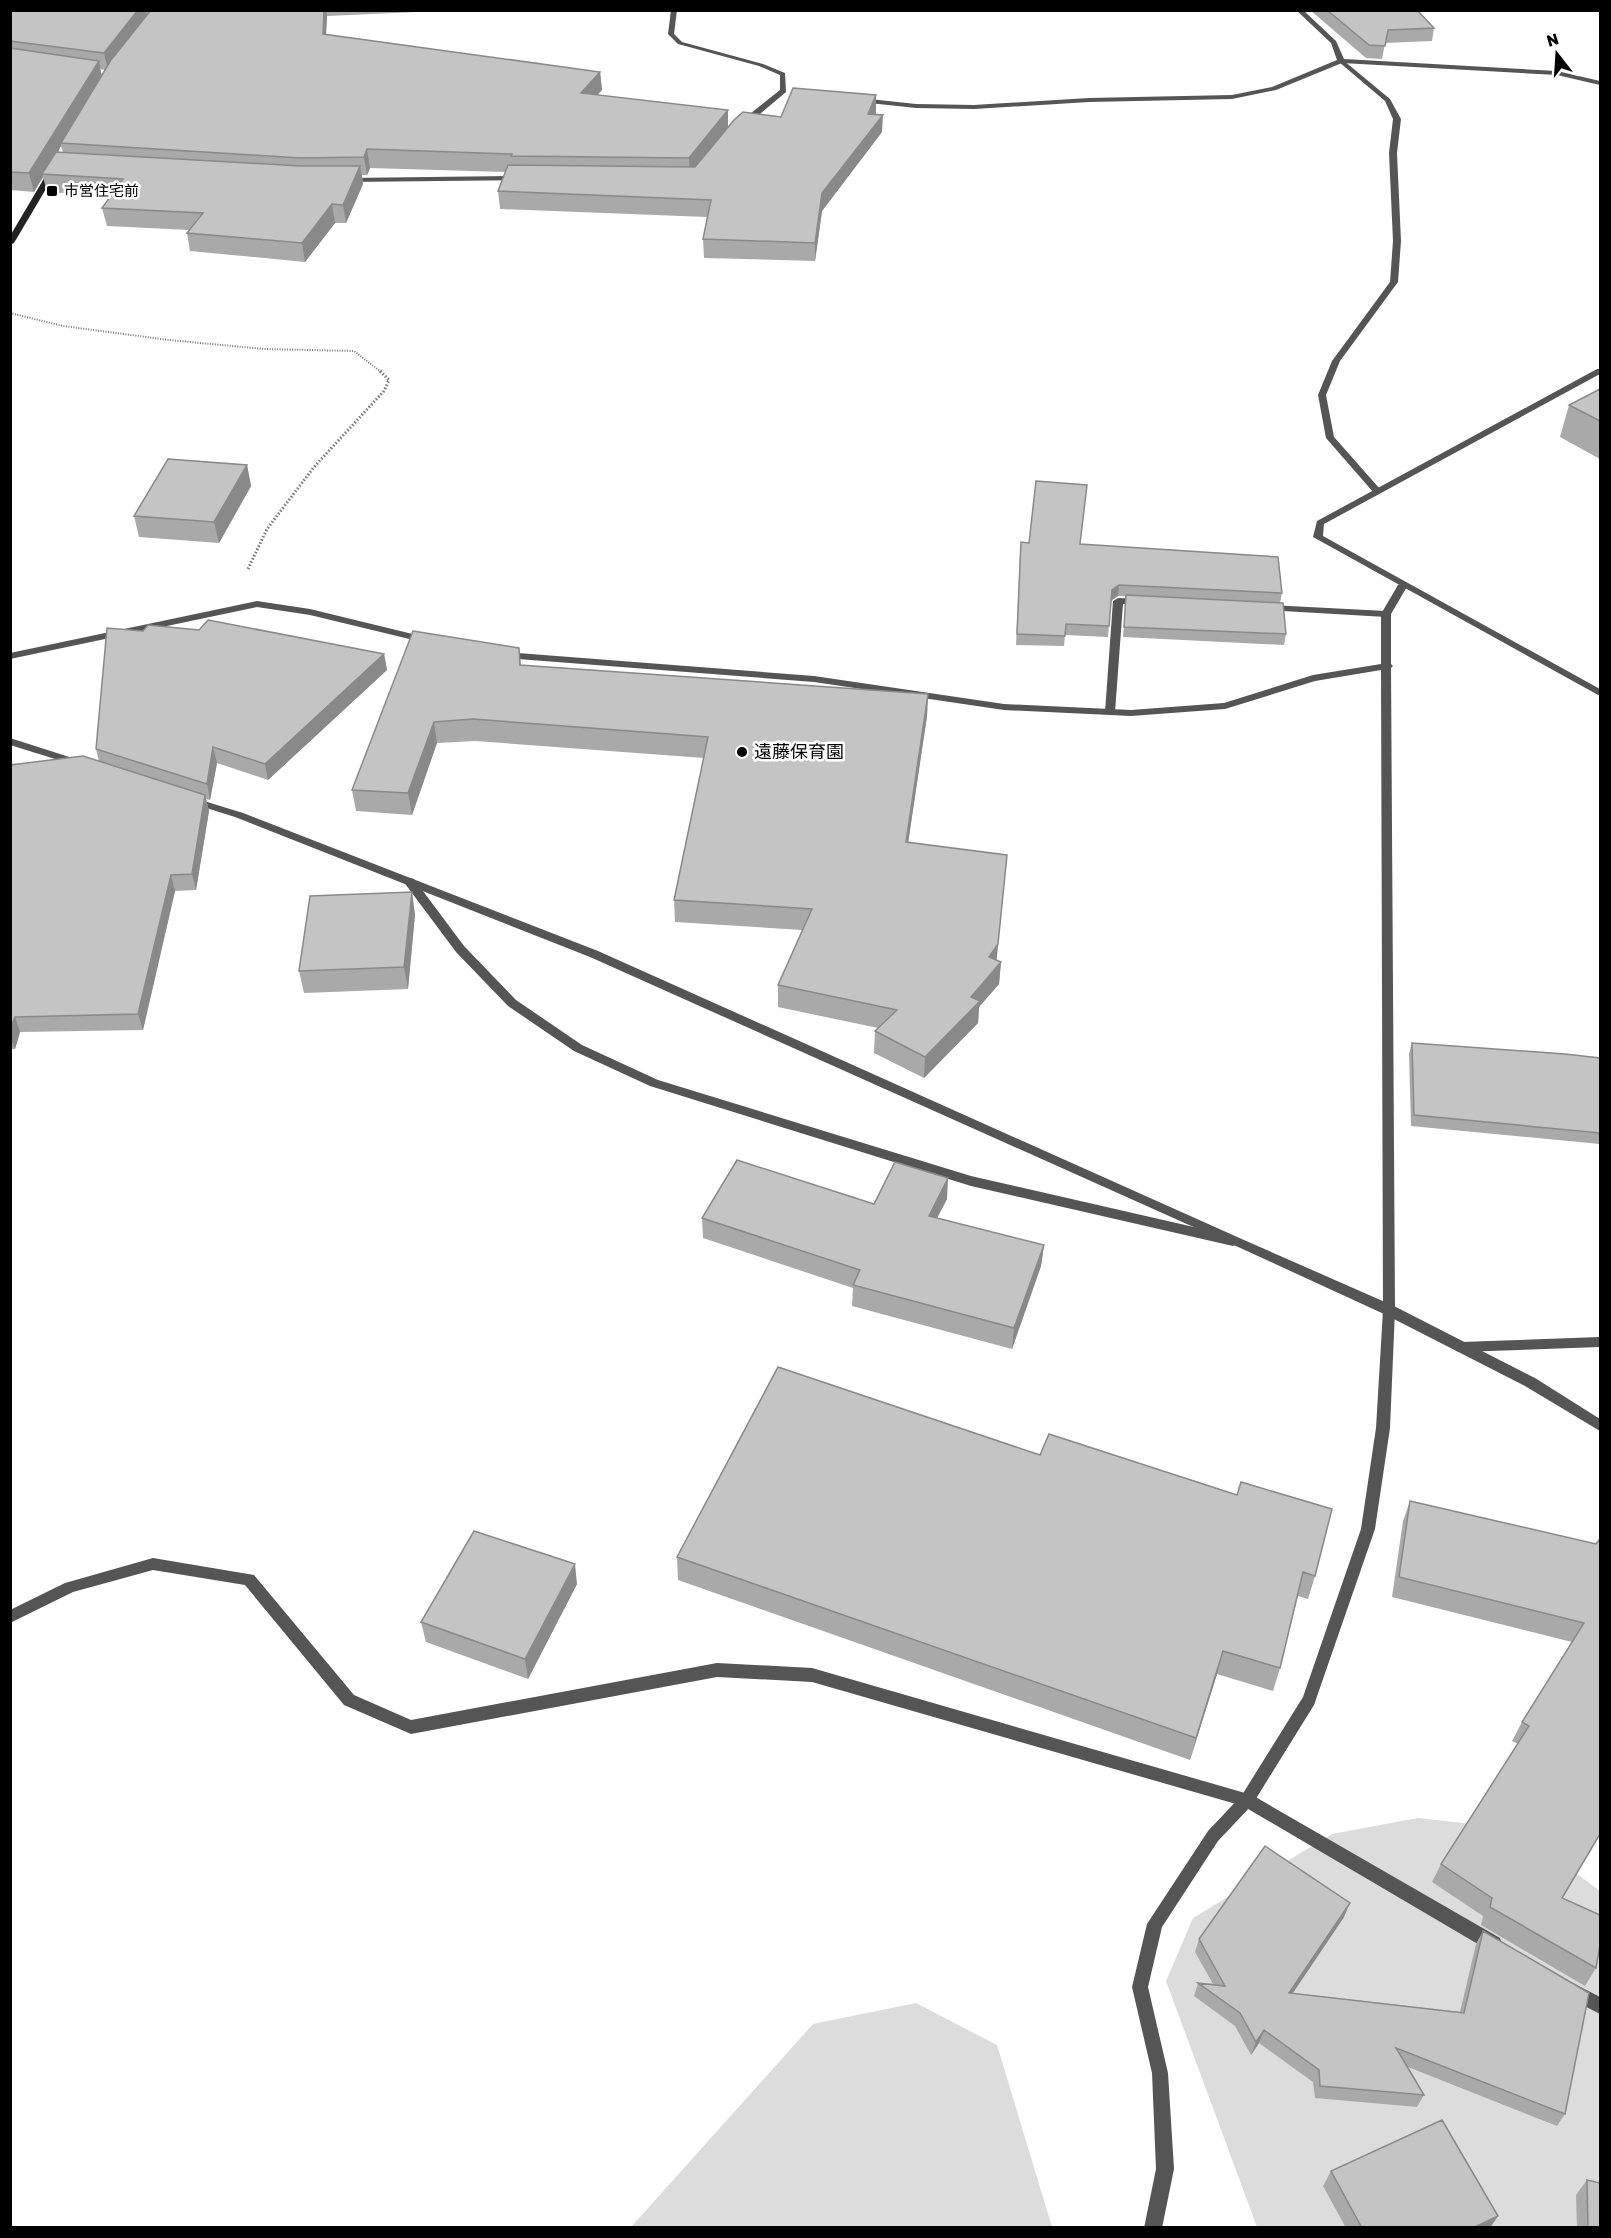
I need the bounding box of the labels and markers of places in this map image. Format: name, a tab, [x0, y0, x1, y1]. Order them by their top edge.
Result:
place label: 市営住宅前	[64, 182, 139, 200]
marker: 市営住宅前	[45, 184, 59, 198]
place label: 遠藤保育園	[754, 741, 844, 763]
marker: 遠藤保育園	[735, 745, 749, 759]

